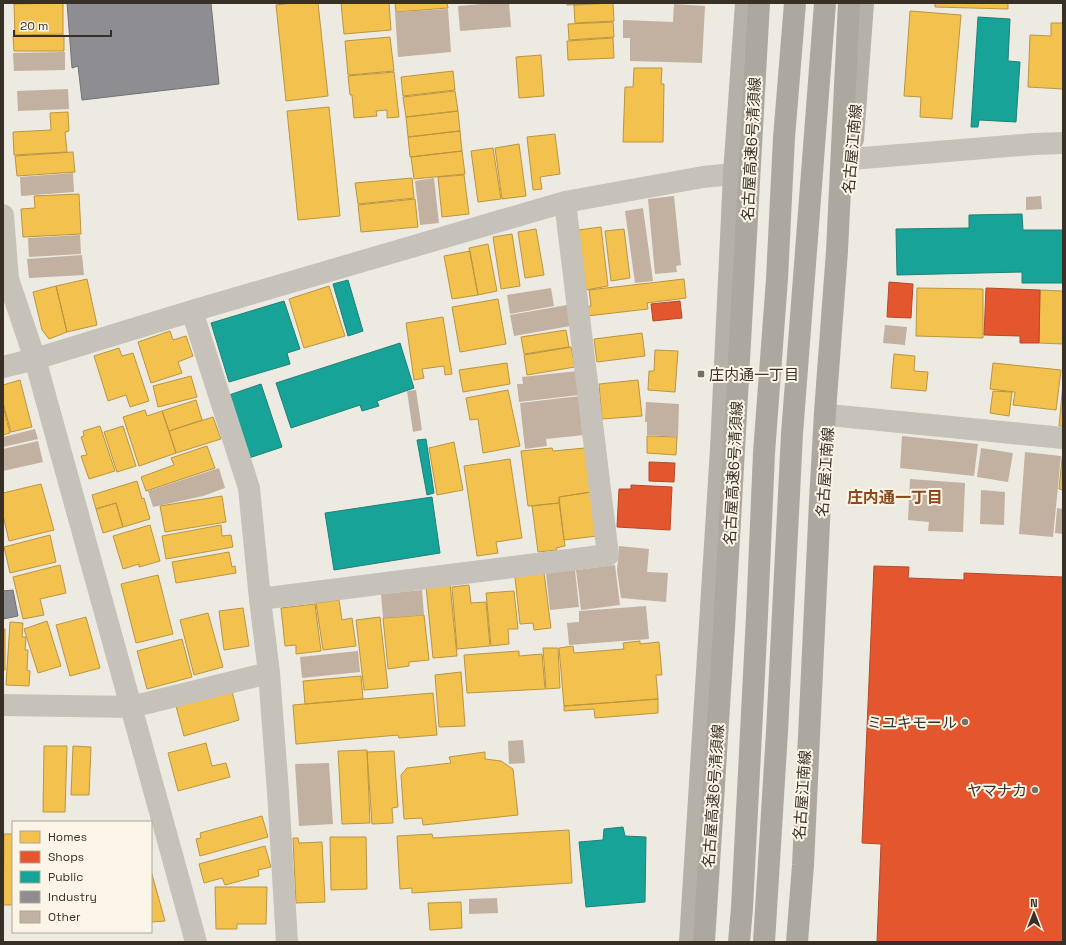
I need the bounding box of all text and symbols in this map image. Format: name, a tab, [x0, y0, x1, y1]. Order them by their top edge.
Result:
scale bar	[14, 12, 111, 38]
text: 20 m	[20, 18, 48, 34]
street label: 名古屋高速6号清須線	[738, 77, 764, 221]
street label: 名古屋江南線	[839, 103, 865, 195]
place label: 庄内通一丁目	[709, 365, 799, 384]
marker: 庄内通一丁目	[696, 369, 706, 379]
street label: 名古屋高速6号清須線	[720, 401, 746, 545]
street label: 名古屋江南線	[812, 426, 838, 518]
district label: 庄内通一丁目	[847, 487, 943, 508]
place label: ミユキモール	[867, 713, 957, 732]
marker: ミユキモール	[960, 717, 970, 727]
street label: 名古屋高速6号清須線	[698, 723, 728, 869]
street label: 名古屋江南線	[789, 749, 815, 841]
place label: ヤマナカ	[967, 781, 1027, 800]
marker: ヤマナカ	[1030, 785, 1040, 795]
legend	[12, 821, 152, 933]
text: Homes	[48, 829, 87, 845]
text: Shops	[48, 849, 84, 865]
text: Public	[48, 869, 83, 885]
text: Industry	[48, 889, 97, 905]
north arrow	[1014, 893, 1054, 933]
text: N	[1030, 896, 1038, 910]
text: Other	[48, 909, 81, 925]

